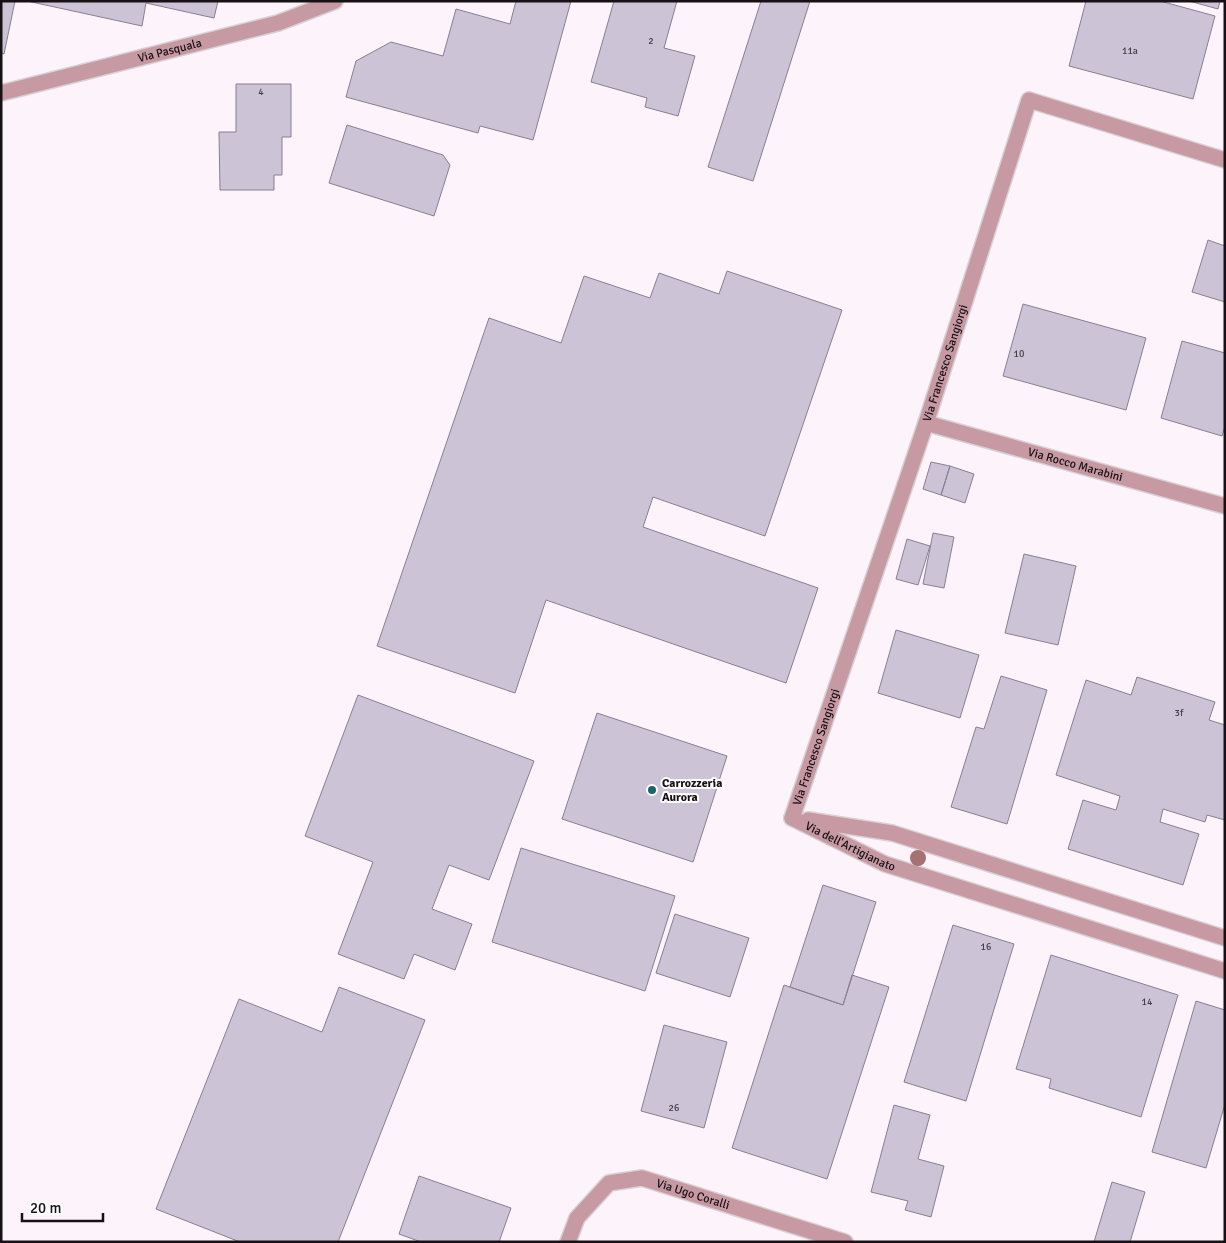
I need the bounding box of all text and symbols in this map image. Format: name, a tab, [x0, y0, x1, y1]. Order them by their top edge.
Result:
house number: 2	[648, 35, 654, 47]
street label: Via Pasquala	[136, 36, 203, 66]
house number: 11a	[1122, 45, 1138, 57]
house number: 4	[258, 86, 264, 98]
street label: Via Francesco Sangiorgi	[920, 303, 971, 424]
house number: 10	[1014, 348, 1024, 360]
street label: Via Rocco Marabini	[1026, 445, 1124, 485]
street label: Via Francesco Sangiorgi	[790, 687, 843, 807]
house number: 3f	[1175, 707, 1184, 719]
place label: Carrozzeria Aurora	[662, 776, 722, 805]
marker: Carrozzeria Aurora	[646, 784, 658, 796]
street label: Via dell'Artigianato	[803, 819, 897, 875]
house number: 16	[981, 941, 991, 953]
house number: 14	[1142, 996, 1153, 1008]
house number: 26	[669, 1102, 679, 1114]
street label: Via Ugo Coralli	[654, 1176, 732, 1213]
scale bar	[22, 1190, 104, 1222]
text: 20 m	[30, 1199, 61, 1217]

